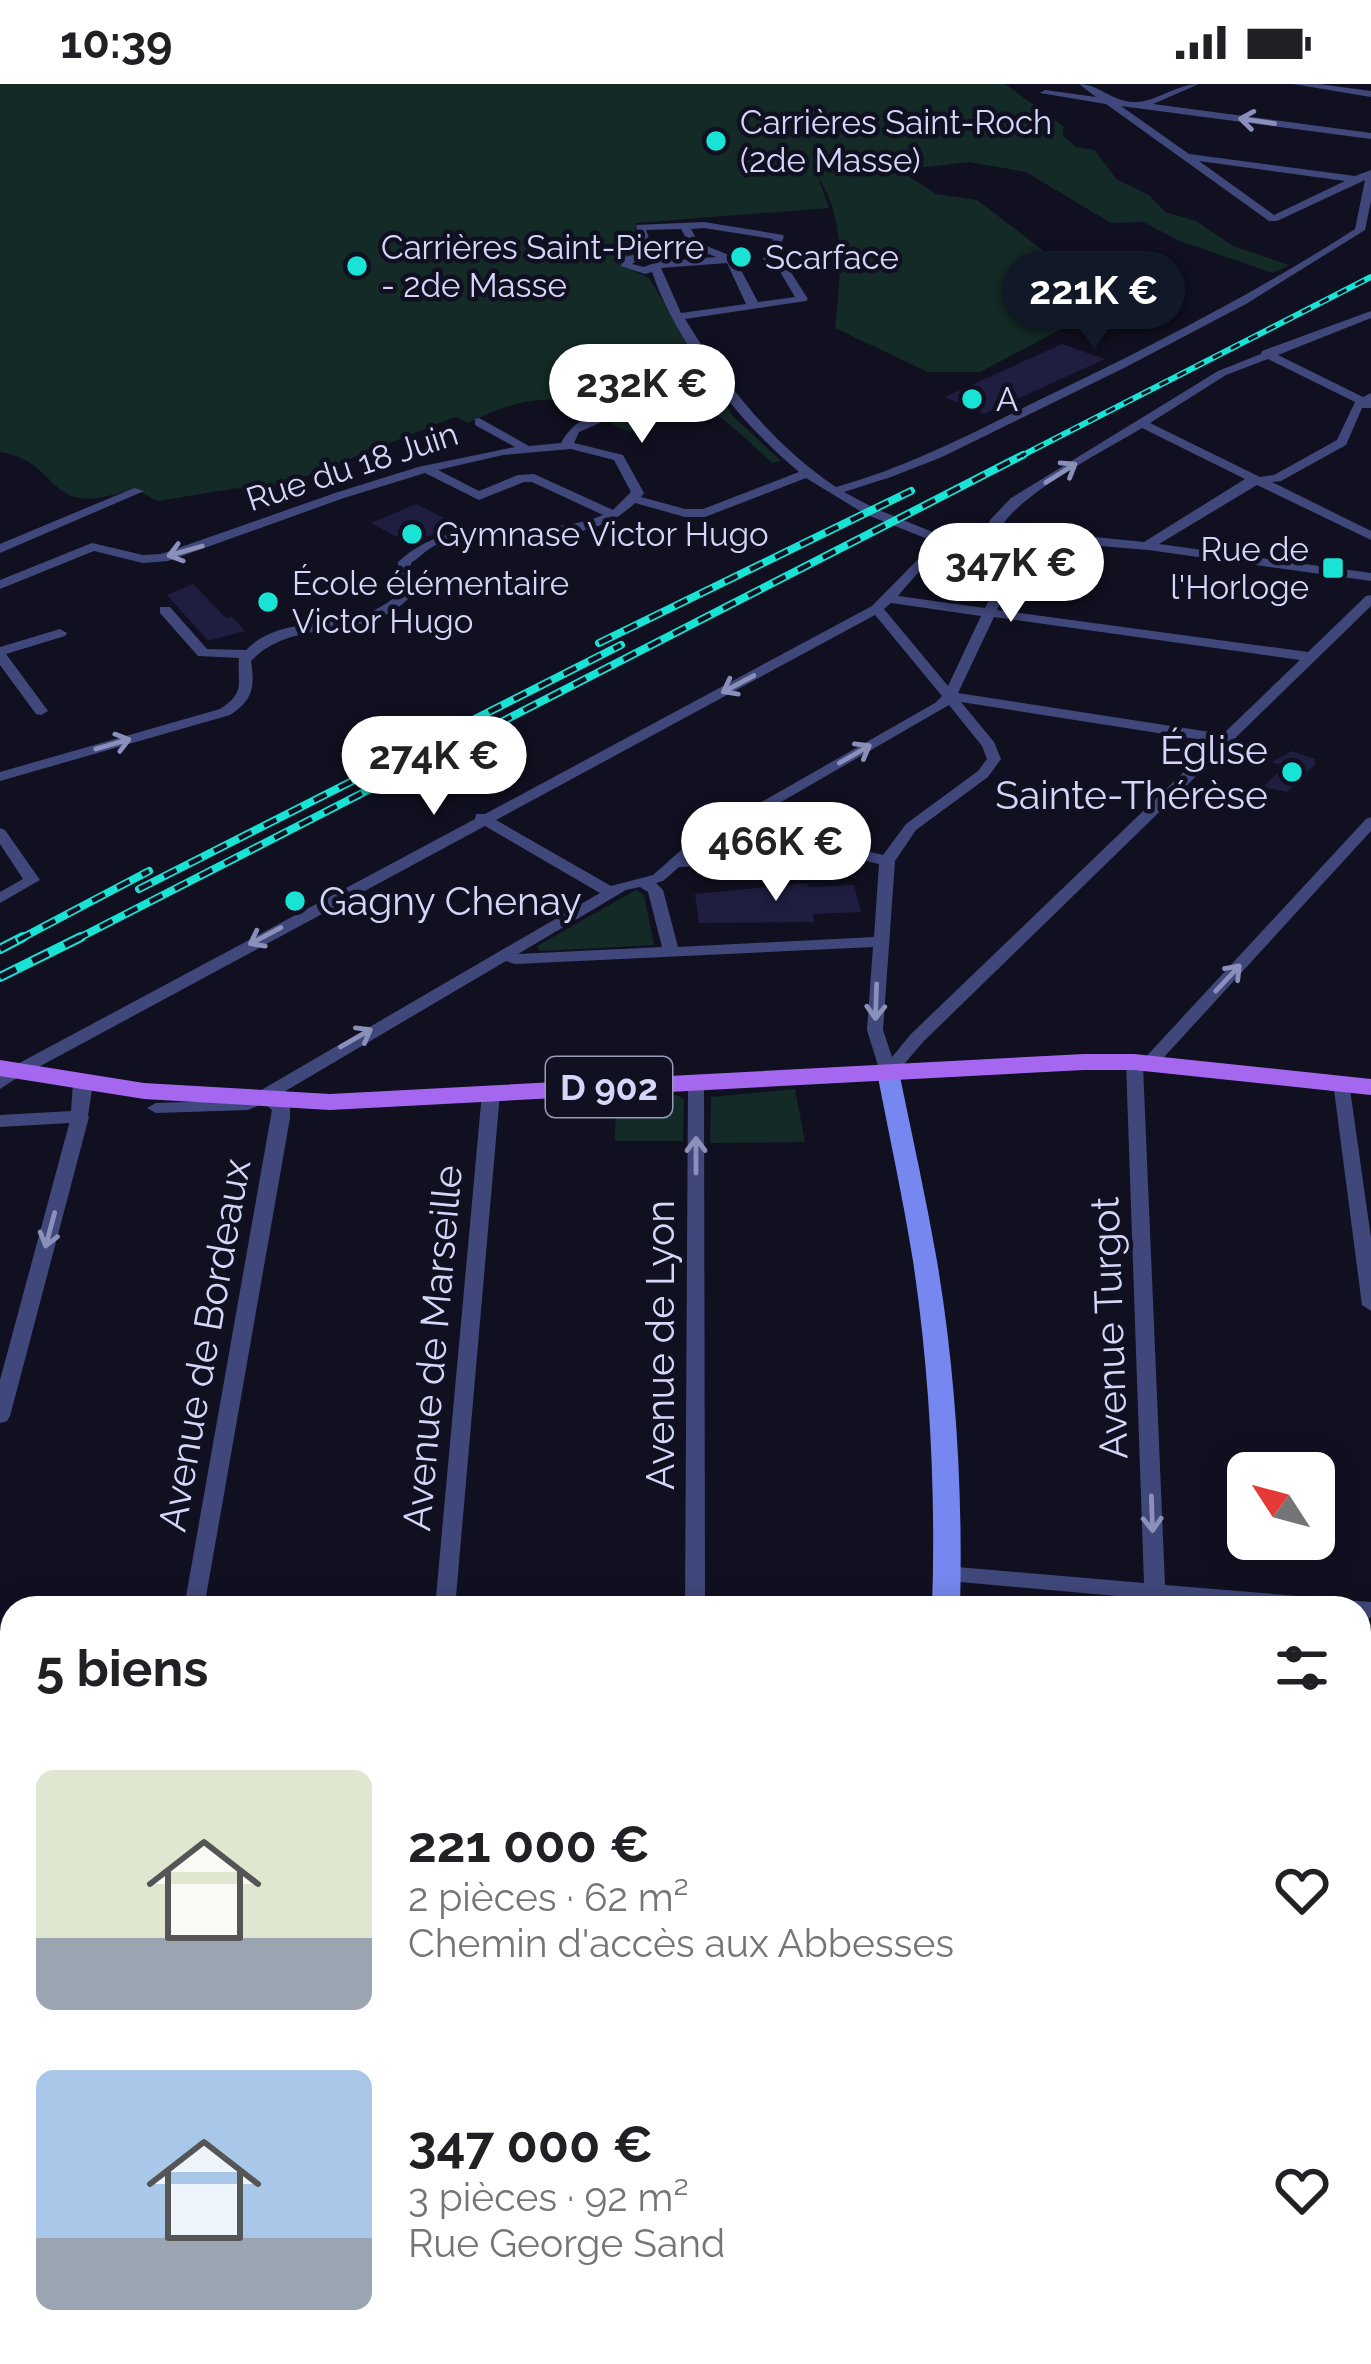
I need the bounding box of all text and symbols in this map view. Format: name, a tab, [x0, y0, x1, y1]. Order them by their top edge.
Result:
text: 10:39	[60, 16, 173, 69]
place label: Carrières Saint-Roch (2de Masse)	[740, 103, 1052, 180]
one-way arrow	[1238, 109, 1277, 132]
marker: Carrières Saint-Roch (2de Masse)	[703, 128, 729, 154]
place label: Carrières Saint-Pierre - 2de Masse	[381, 228, 704, 305]
place label: Scarface	[765, 238, 899, 277]
marker: Scarface	[728, 244, 754, 270]
pin: 221K €	[996, 251, 1192, 353]
marker: Carrières Saint-Pierre - 2de Masse	[344, 253, 370, 279]
text: 221K €	[1029, 267, 1159, 313]
pin: 232K €	[544, 344, 740, 446]
text: 232K €	[576, 360, 708, 406]
place label: A	[996, 380, 1018, 419]
marker: A	[959, 386, 985, 412]
street label: Rue du 18 Juin	[241, 414, 463, 519]
one-way arrow	[1043, 461, 1077, 485]
place label: Gymnase Victor Hugo	[436, 515, 769, 554]
marker: Gymnase Victor Hugo	[399, 521, 425, 547]
pin: 347K €	[913, 523, 1109, 625]
place label: Rue de l'Horloge	[1170, 530, 1309, 607]
text: 347K €	[945, 539, 1077, 585]
one-way arrow	[167, 541, 205, 563]
marker: Rue de l'Horloge	[1320, 555, 1346, 581]
place label: École élémentaire Victor Hugo	[292, 564, 569, 641]
marker: École élémentaire Victor Hugo	[255, 589, 281, 615]
one-way arrow	[721, 673, 756, 696]
pin: 274K €	[336, 716, 532, 818]
place label: Église Sainte-Thérèse	[995, 727, 1268, 818]
one-way arrow	[93, 732, 131, 754]
text: 274K €	[369, 732, 499, 778]
one-way arrow	[837, 742, 872, 766]
marker: Église Sainte-Thérèse	[1279, 759, 1305, 785]
pin: 466K €	[678, 802, 874, 904]
text: 466K €	[708, 818, 844, 864]
place label: Gagny Chenay	[319, 878, 582, 924]
marker: Gagny Chenay	[282, 888, 308, 914]
one-way arrow	[248, 925, 283, 948]
one-way arrow	[1214, 963, 1242, 993]
one-way arrow	[864, 982, 887, 1021]
one-way arrow	[338, 1026, 373, 1050]
road number: D 902	[546, 1057, 672, 1117]
one-way arrow	[685, 1136, 707, 1175]
street label: Avenue de Bordeaux	[149, 1155, 259, 1535]
street label: Avenue de Marseille	[393, 1163, 471, 1533]
street label: Avenue Turgot	[1081, 1196, 1137, 1460]
street label: Avenue de Lyon	[637, 1200, 683, 1490]
one-way arrow	[38, 1210, 60, 1248]
north arrow	[1227, 1452, 1335, 1560]
map controls	[1227, 1452, 1335, 1560]
one-way arrow	[1140, 1494, 1163, 1533]
icon: filters	[1269, 1635, 1335, 1701]
text: 5 biens	[36, 1638, 208, 1698]
text: 221 000 €	[408, 1814, 650, 1874]
icon: home	[132, 1818, 276, 1962]
icon: heart	[1269, 1857, 1335, 1923]
text: 2 pièces · 62 m²	[408, 1874, 689, 1920]
text: Chemin d'accès aux Abbesses	[408, 1920, 954, 1966]
text: 347 000 €	[408, 2114, 653, 2174]
icon: home	[132, 2118, 276, 2262]
icon: heart	[1269, 2157, 1335, 2223]
text: 3 pièces · 92 m²	[408, 2174, 689, 2220]
text: Rue George Sand	[408, 2220, 725, 2266]

